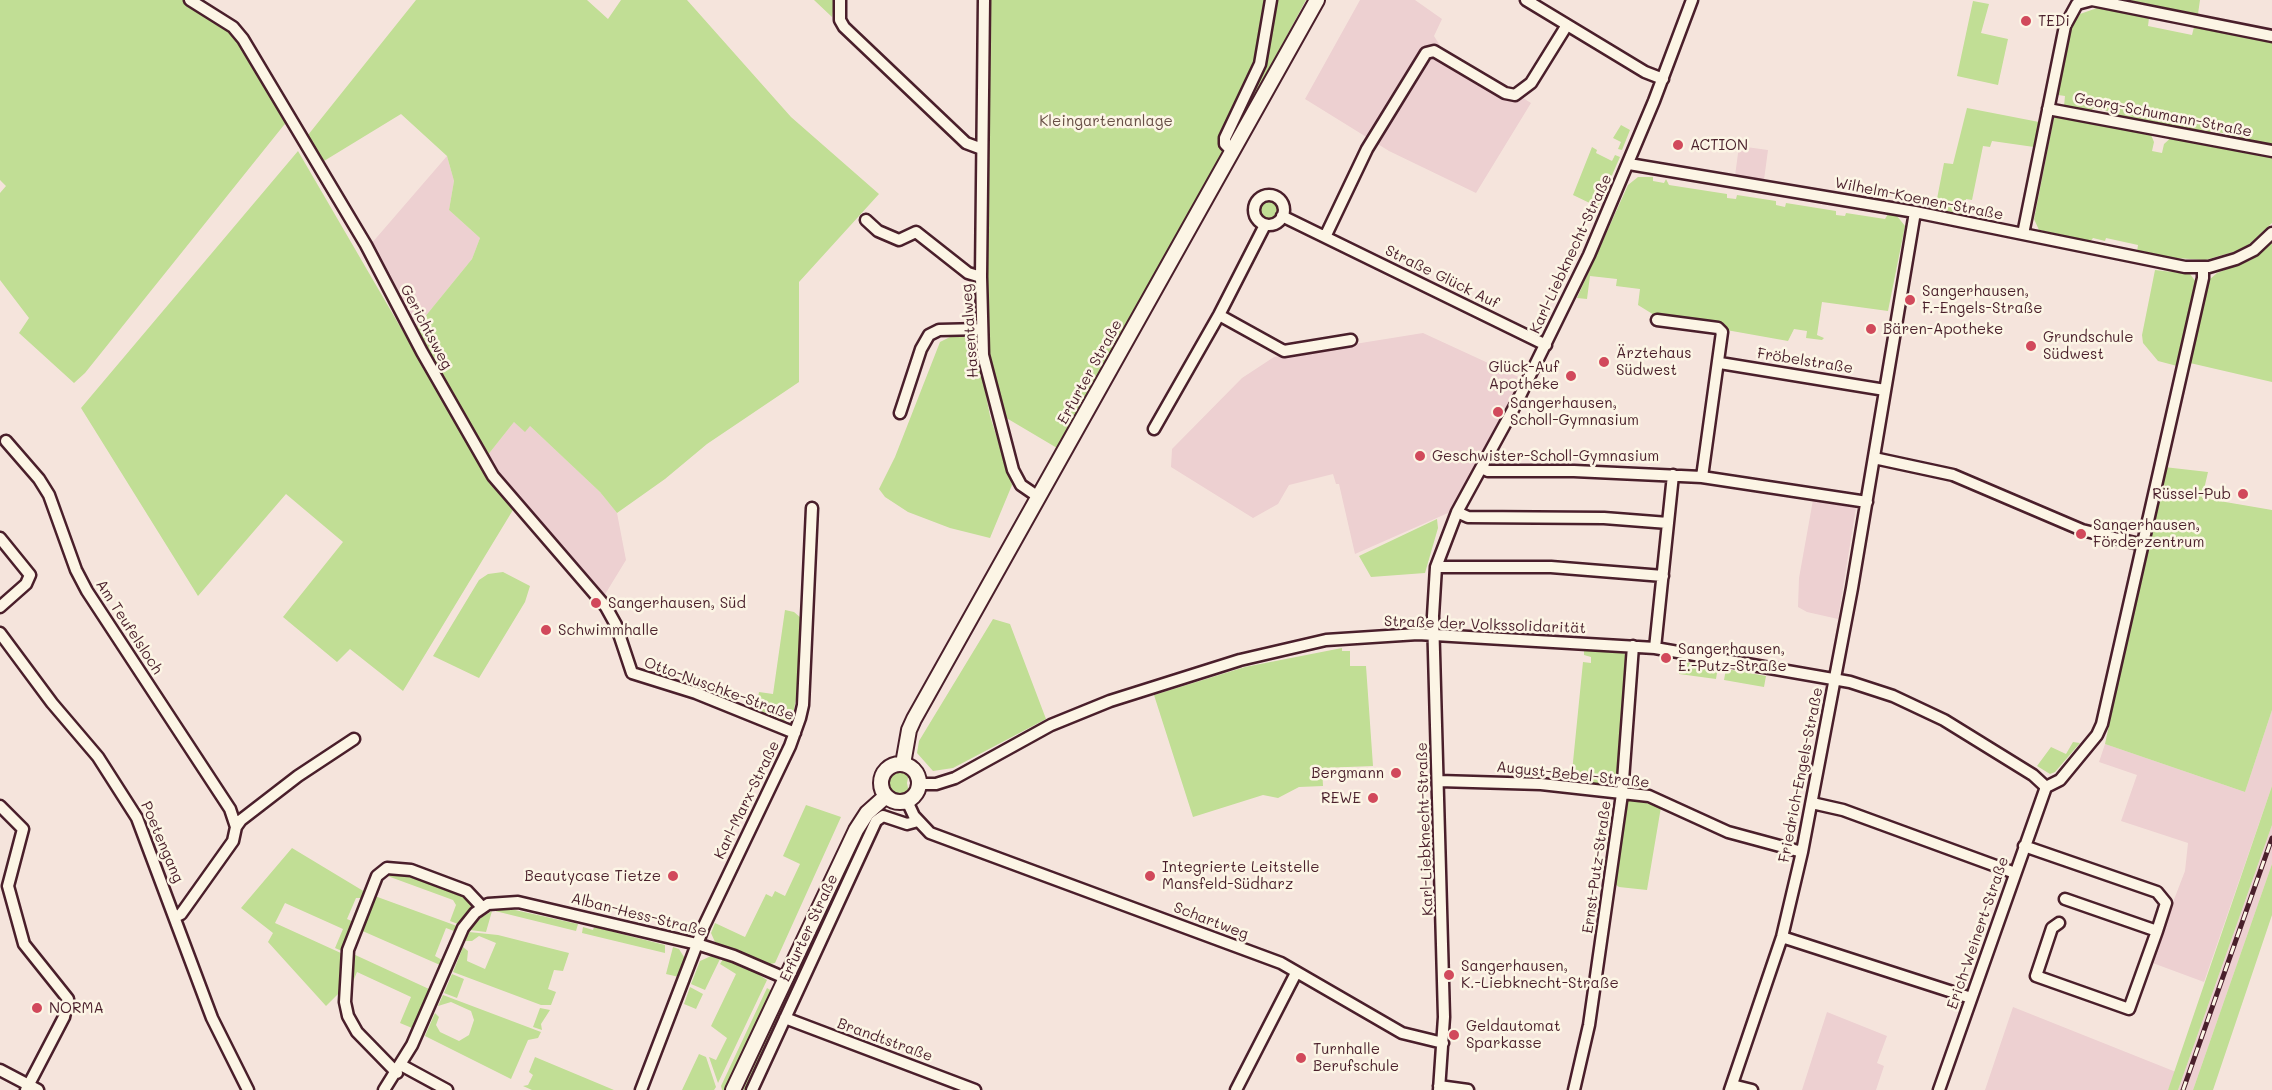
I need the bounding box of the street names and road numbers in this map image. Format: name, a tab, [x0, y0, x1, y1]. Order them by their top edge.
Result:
street label: Georg-Schumann-Straße	[2073, 89, 2253, 141]
street label: Karl-Liebknecht-Straße	[1526, 171, 1616, 337]
street label: Wilhelm-Koenen-Straße	[1833, 174, 2005, 224]
street label: Straße Glück Auf	[1382, 242, 1502, 312]
street label: Gerichtsweg	[396, 282, 456, 372]
street label: Hasentalweg	[958, 283, 982, 379]
street label: Erfurter Straße	[1054, 317, 1126, 427]
street label: Fröbelstraße	[1756, 345, 1854, 377]
street label: Am Teufelsloch	[92, 576, 166, 678]
street label: Straße der Volkssolidarität	[1384, 612, 1586, 638]
street label: Otto-Nuschke-Straße	[641, 653, 797, 725]
street label: Friedrich-Engels-Straße	[1775, 686, 1827, 864]
street label: Karl-Marx-Straße	[711, 738, 783, 862]
street label: Karl-Liebknecht-Straße	[1413, 742, 1437, 916]
street label: August-Bebel-Straße	[1496, 758, 1650, 792]
street label: Poetengang	[137, 799, 187, 885]
street label: Ernst-Putz-Straße	[1579, 799, 1615, 935]
street label: Erich-Weinert-Straße	[1943, 854, 2013, 1012]
street label: Erfurter Straße	[776, 871, 842, 985]
street label: Alban-Hess-Straße	[569, 889, 709, 941]
street label: Schartweg	[1171, 898, 1251, 944]
street label: Brandtstraße	[835, 1014, 935, 1066]

